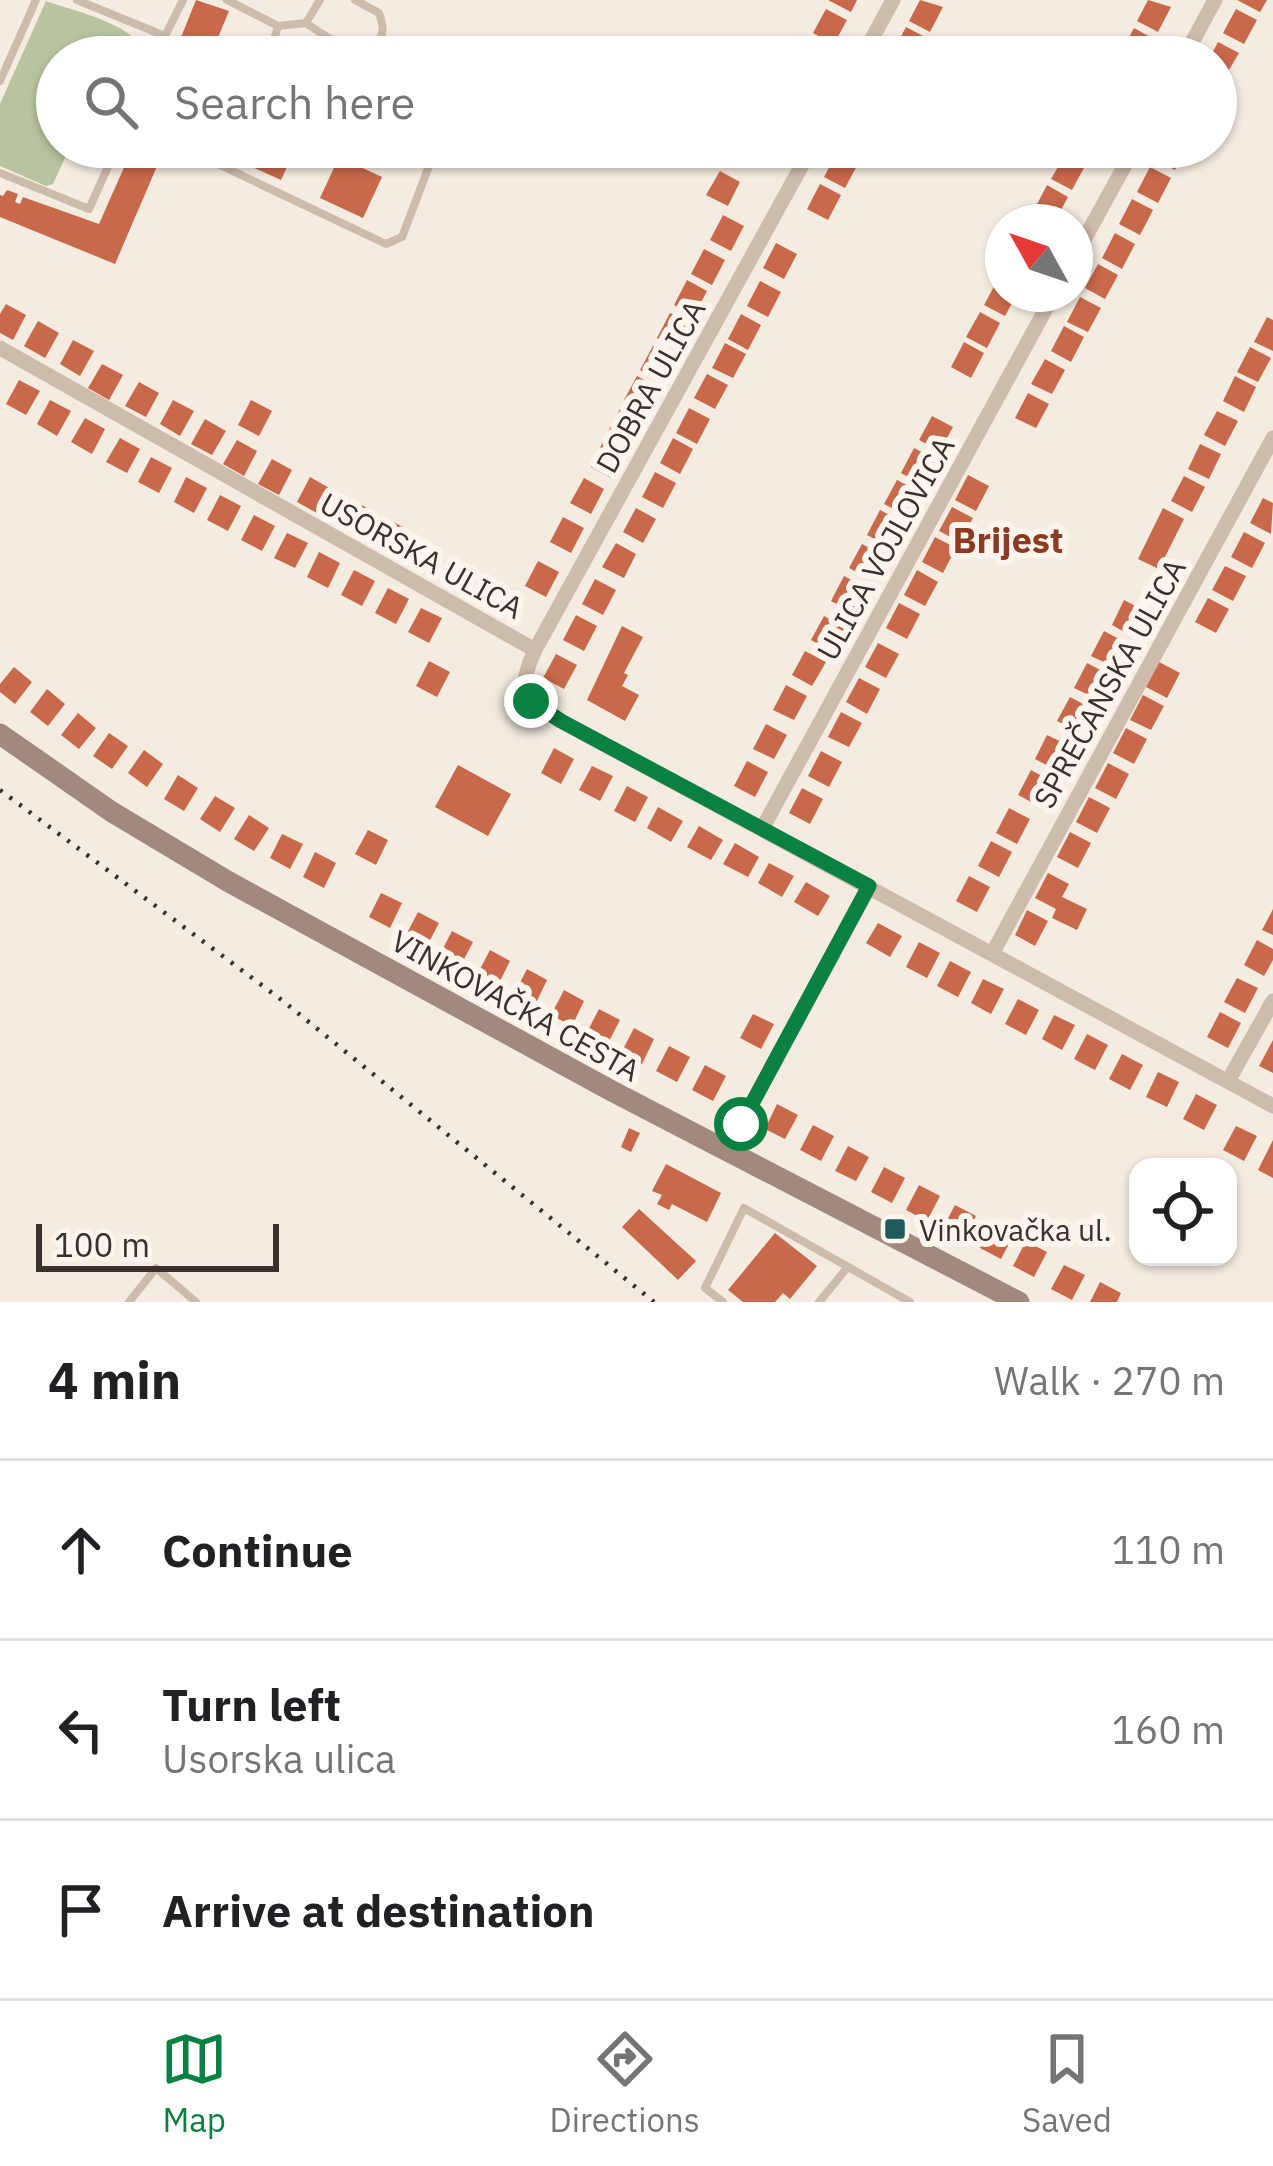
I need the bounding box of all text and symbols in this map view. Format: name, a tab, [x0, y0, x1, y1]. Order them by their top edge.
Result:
search box	[36, 36, 1237, 168]
icon: search	[78, 69, 144, 135]
text: Search here	[174, 73, 415, 131]
north arrow	[985, 204, 1093, 312]
street label: DOBRA ULICA	[586, 293, 714, 479]
street label: ULICA VOJLOVICA	[807, 429, 963, 667]
street label: USORSKA ULICA	[314, 483, 530, 627]
district label: Brijest	[952, 516, 1064, 563]
street label: SPREČANSKA ULICA	[1024, 551, 1194, 815]
route end	[504, 674, 558, 728]
street label: VINKOVAČKA CESTA	[385, 921, 647, 1089]
route start	[714, 1097, 768, 1151]
map controls	[1129, 1158, 1237, 1266]
button: locate	[1129, 1158, 1237, 1266]
place label: Vinkovačka ul.	[919, 1210, 1112, 1249]
marker: Vinkovačka ul.	[882, 1216, 908, 1242]
scale bar	[36, 1218, 279, 1271]
text: 100 m	[54, 1223, 150, 1266]
text: 4 min	[48, 1347, 181, 1413]
text: Walk · 270 m	[994, 1355, 1225, 1406]
icon: ahead	[48, 1517, 114, 1583]
text: Continue	[162, 1521, 353, 1579]
text: 110 m	[1112, 1524, 1225, 1575]
text: Turn left	[162, 1675, 341, 1733]
icon: left	[48, 1697, 114, 1763]
text: 160 m	[1112, 1704, 1225, 1755]
text: Usorska ulica	[162, 1733, 396, 1784]
icon: arrive	[48, 1877, 114, 1943]
text: Arrive at destination	[162, 1881, 595, 1939]
tab: Map	[161, 2026, 227, 2141]
tab: Directions	[550, 2026, 700, 2141]
tab: Saved	[1022, 2026, 1112, 2141]

